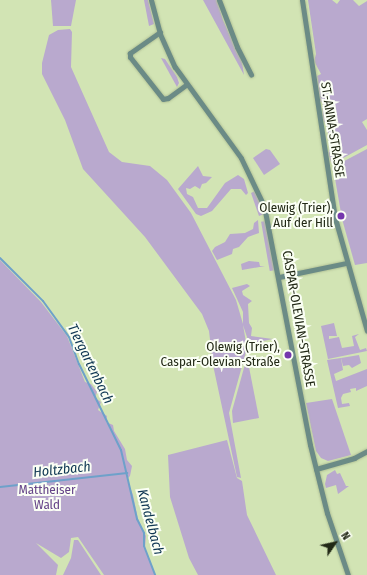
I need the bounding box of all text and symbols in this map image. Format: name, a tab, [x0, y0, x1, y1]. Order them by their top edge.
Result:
street label: ST.-ANNA-STRASSE	[317, 81, 347, 179]
place label: Olewig (Trier), Auf der Hill	[259, 201, 333, 232]
marker: Olewig (Trier), Auf der Hill	[336, 211, 346, 221]
street label: CASPAR-OLEVIAN-STRASSE	[278, 250, 318, 388]
water label: Tiergartenbach	[63, 321, 117, 407]
place label: Olewig (Trier), Caspar-Olevian-Straße	[161, 340, 280, 371]
marker: Olewig (Trier), Caspar-Olevian-Straße	[283, 350, 293, 360]
water label: Holtzbach	[33, 459, 91, 481]
park label: Mattheiser Wald	[18, 483, 76, 514]
water label: Kandelbach	[133, 487, 167, 557]
north arrow	[315, 523, 355, 563]
text: N	[338, 530, 353, 542]

